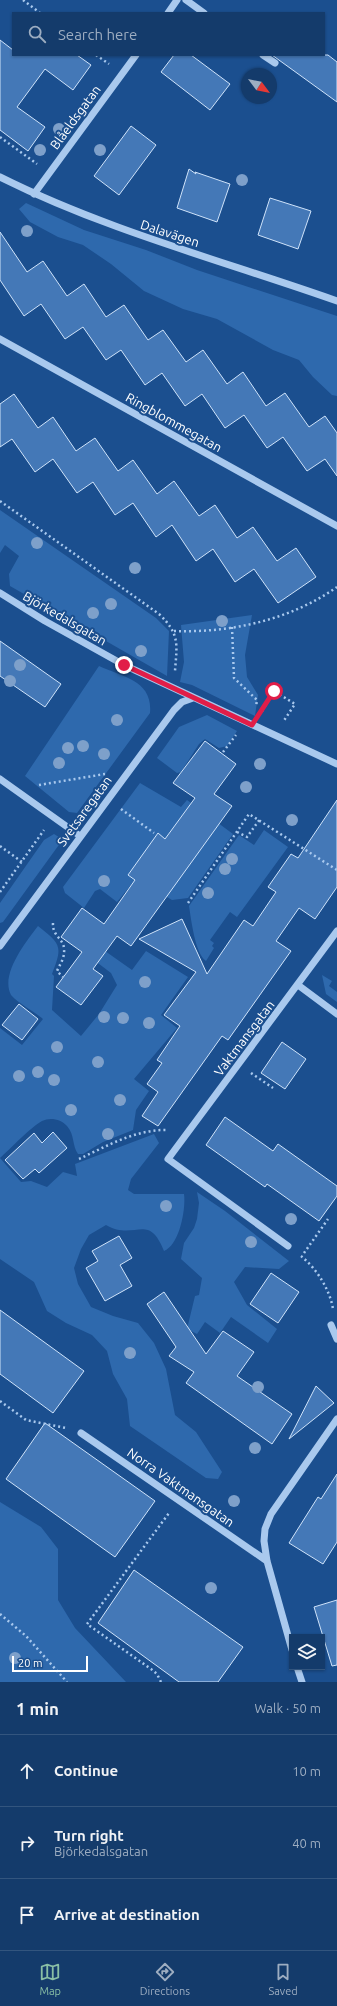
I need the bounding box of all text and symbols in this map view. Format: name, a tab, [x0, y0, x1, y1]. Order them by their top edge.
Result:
search box	[12, 12, 325, 56]
icon: search	[26, 23, 48, 45]
text: Search here	[58, 26, 137, 43]
north arrow	[241, 68, 277, 104]
street label: Blåeldsgatan	[47, 82, 103, 152]
street label: Dalavägen	[139, 217, 201, 249]
street label: Ringblommegatan	[123, 390, 225, 454]
street label: Björkedalsgatan	[21, 588, 109, 648]
route end	[115, 656, 133, 674]
route start	[265, 682, 283, 700]
street label: Svetsaregatan	[54, 773, 114, 849]
street label: Vaktmansgatan	[211, 998, 277, 1078]
street label: Norra Vaktmansgatan	[125, 1445, 237, 1529]
map controls	[289, 1634, 325, 1670]
button: layers	[289, 1634, 325, 1670]
scale bar	[12, 1654, 88, 1673]
text: 20 m	[18, 1657, 42, 1669]
text: 1 min	[16, 1699, 59, 1718]
text: Walk · 50 m	[255, 1701, 321, 1715]
icon: ahead	[16, 1760, 38, 1782]
text: Continue	[54, 1762, 118, 1779]
text: 10 m	[292, 1764, 321, 1778]
text: Turn right	[54, 1827, 124, 1844]
icon: right	[16, 1832, 38, 1854]
text: 40 m	[292, 1836, 321, 1850]
text: Björkedalsgatan	[54, 1844, 148, 1858]
icon: arrive	[16, 1904, 38, 1926]
text: Arrive at destination	[54, 1906, 200, 1923]
tab: Map	[39, 1961, 61, 1997]
tab: Directions	[140, 1961, 190, 1997]
tab: Saved	[268, 1961, 298, 1997]

